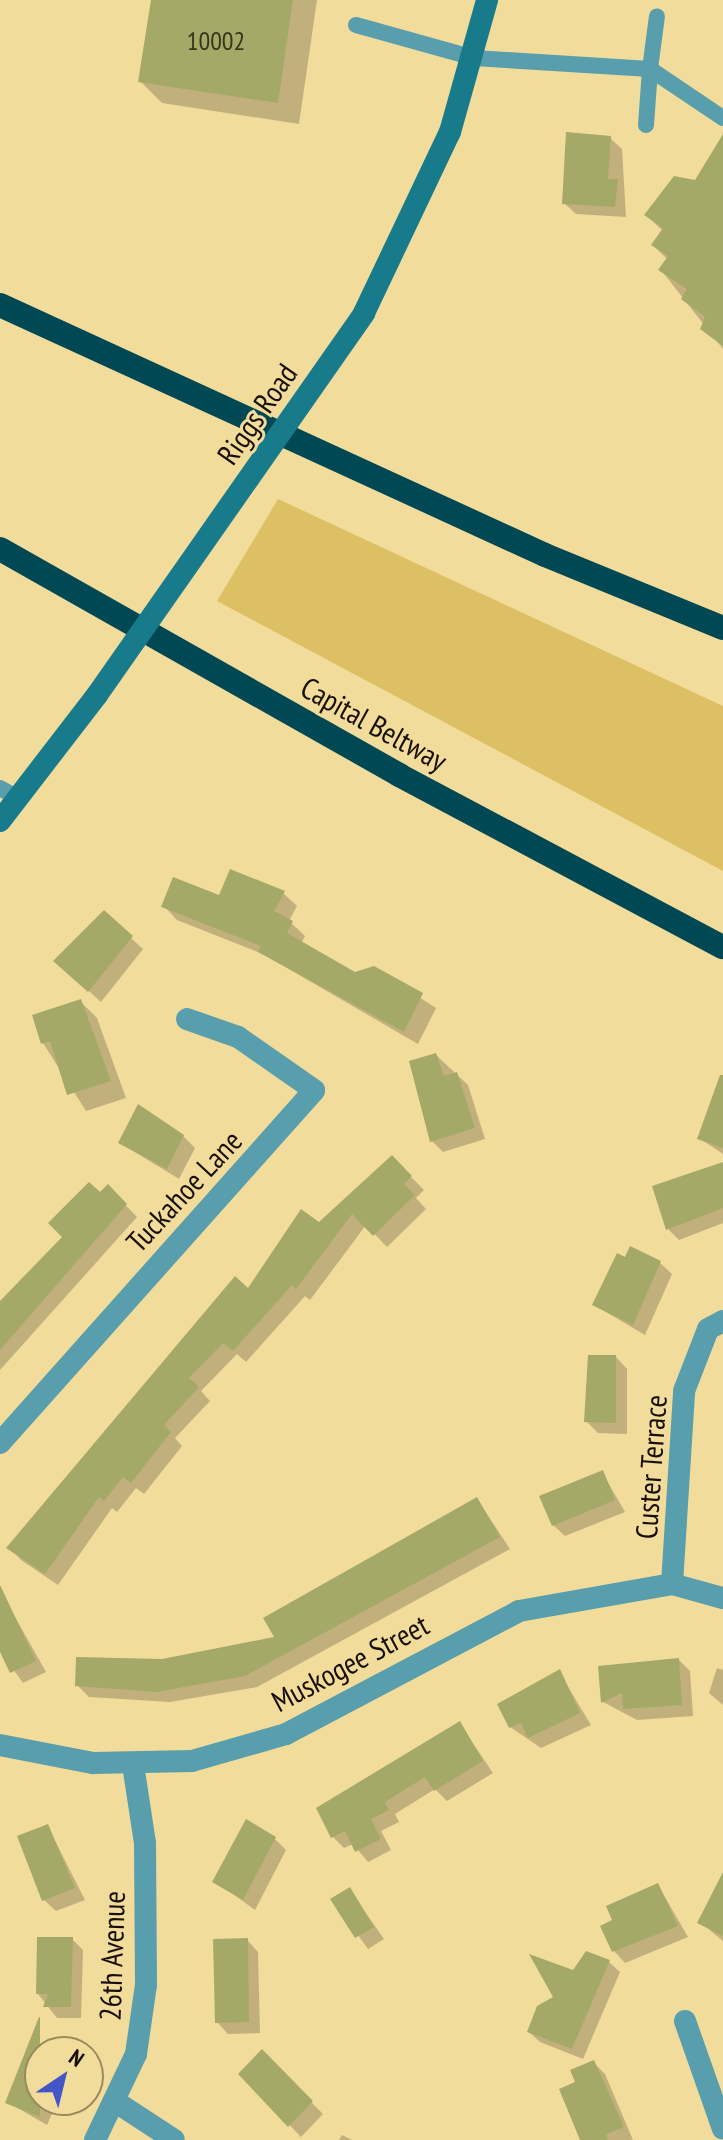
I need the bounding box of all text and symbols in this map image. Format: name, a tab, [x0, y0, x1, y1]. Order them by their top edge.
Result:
house number: 10002	[187, 25, 245, 57]
street label: Riggs Road	[209, 357, 305, 471]
street label: Capital Beltway	[295, 669, 453, 779]
street label: Tuckahoe Lane	[119, 1123, 249, 1259]
street label: Custer Terrace	[628, 1393, 674, 1541]
street label: Muskogee Street	[265, 1607, 435, 1719]
street label: 26th Avenue	[92, 1890, 132, 2022]
north arrow	[24, 2036, 104, 2116]
text: N	[64, 2043, 90, 2073]

